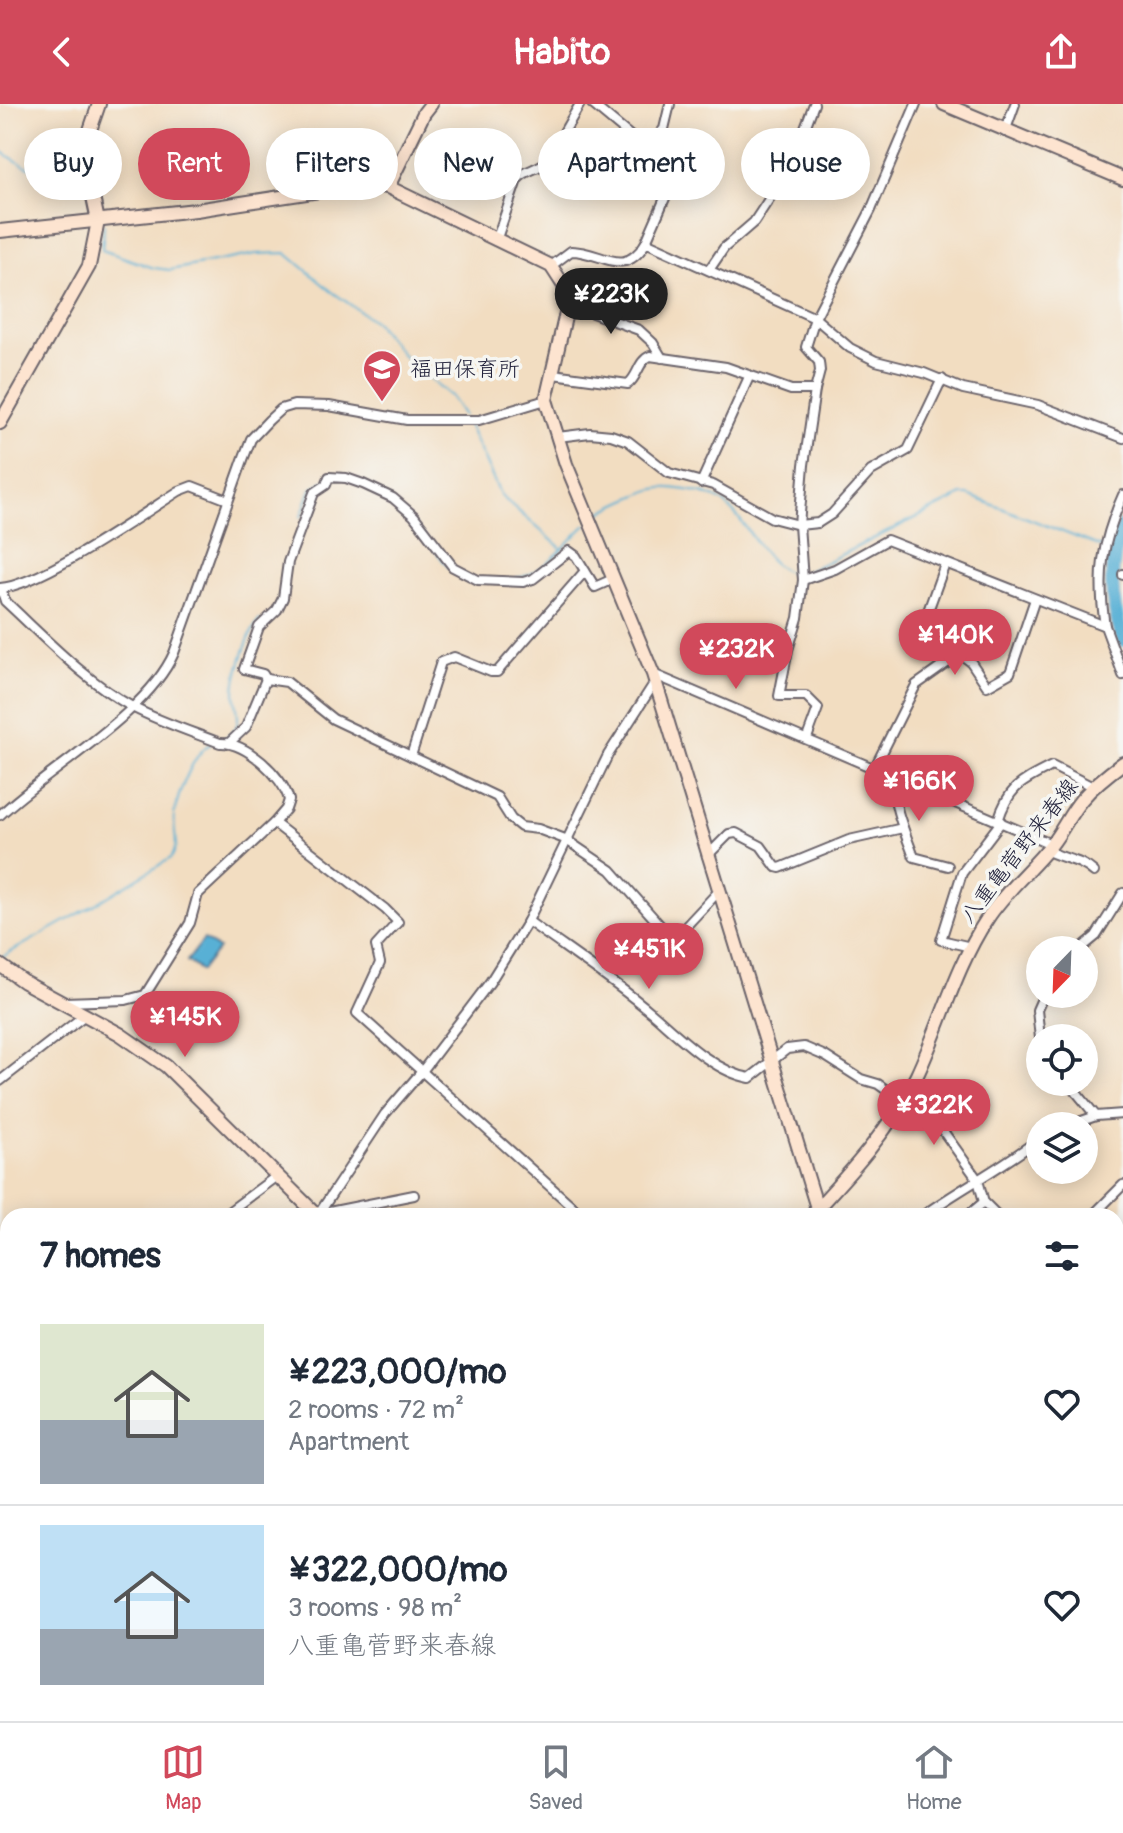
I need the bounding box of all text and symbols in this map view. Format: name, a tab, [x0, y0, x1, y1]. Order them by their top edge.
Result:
icon: back	[40, 30, 84, 74]
text: Habito	[513, 30, 610, 75]
icon: share	[1039, 30, 1083, 74]
chip: Buy	[24, 128, 122, 200]
chip: Rent	[138, 128, 250, 200]
chip: Filters	[266, 128, 398, 200]
chip: New	[414, 128, 522, 200]
chip: Apartment	[538, 128, 725, 200]
chip: House	[741, 128, 870, 200]
pin: ¥223K	[555, 268, 667, 336]
text: ¥223K	[573, 278, 649, 310]
school or university icon: 福田保育所	[361, 348, 403, 403]
place label: 福田保育所	[410, 355, 520, 383]
pin: ¥140K	[899, 609, 1011, 677]
text: ¥140K	[917, 619, 993, 651]
pin: ¥232K	[680, 623, 792, 691]
text: ¥232K	[698, 633, 774, 665]
pin: ¥166K	[863, 755, 975, 823]
text: ¥166K	[882, 765, 956, 797]
street label: 八重亀菅野来春線	[954, 773, 1084, 929]
pin: ¥451K	[593, 923, 705, 991]
text: ¥451K	[612, 933, 686, 965]
north arrow	[1026, 936, 1098, 1008]
map controls	[1026, 936, 1098, 1184]
pin: ¥145K	[129, 991, 241, 1059]
text: ¥145K	[148, 1001, 222, 1033]
button: locate	[1026, 1024, 1098, 1096]
pin: ¥322K	[878, 1079, 990, 1147]
text: ¥322K	[895, 1089, 973, 1121]
button: layers	[1026, 1112, 1098, 1184]
icon: filters	[1040, 1234, 1084, 1278]
text: 7 homes	[40, 1235, 161, 1278]
text: ¥223,000/mo	[288, 1351, 507, 1394]
icon: home	[104, 1356, 200, 1452]
icon: heart	[1040, 1382, 1084, 1426]
text: 2 rooms · 72 m²	[288, 1394, 464, 1426]
text: Apartment	[288, 1426, 409, 1458]
text: ¥322,000/mo	[288, 1549, 508, 1592]
icon: home	[104, 1557, 200, 1653]
icon: heart	[1040, 1583, 1084, 1627]
text: 3 rooms · 98 m²	[288, 1592, 462, 1624]
text: 八重亀菅野来春線	[288, 1630, 496, 1662]
tab: Map	[161, 1740, 205, 1816]
tab: Saved	[528, 1740, 583, 1816]
tab: Home	[906, 1740, 961, 1816]

